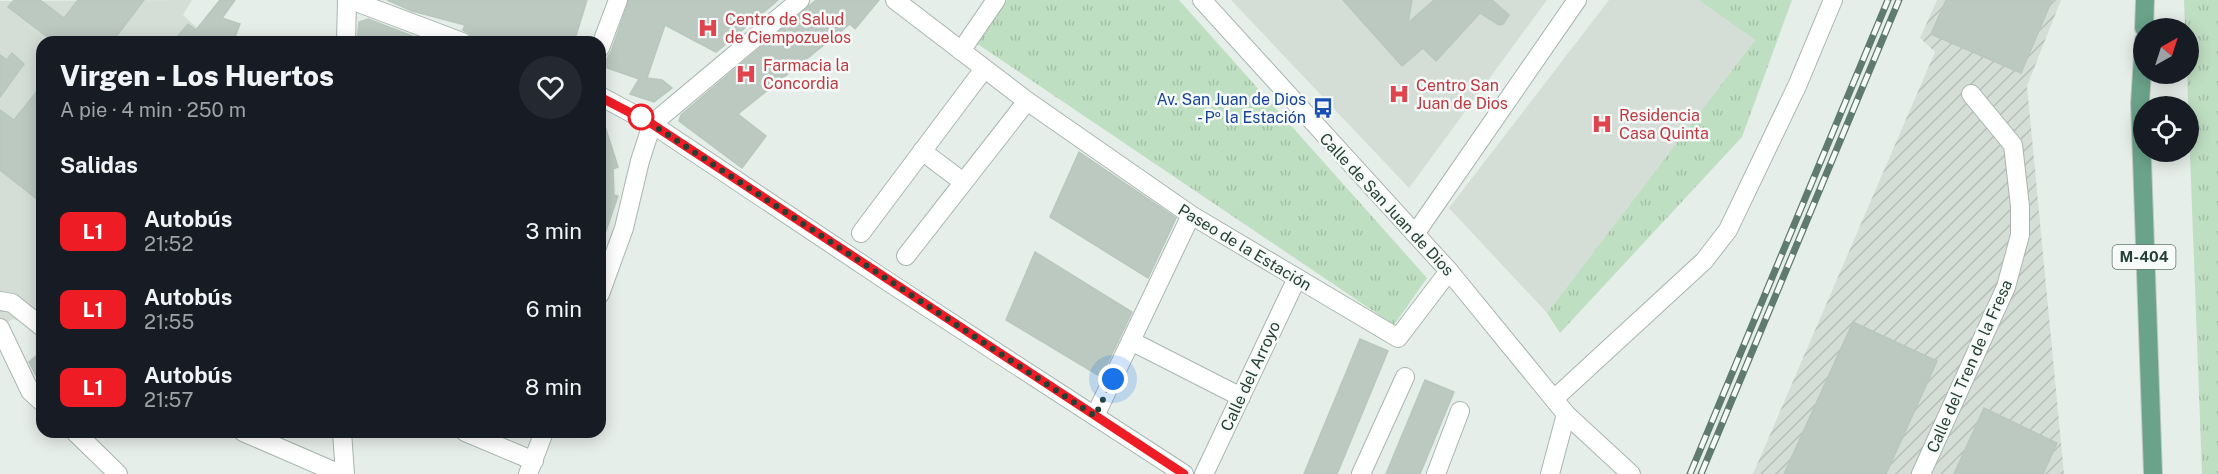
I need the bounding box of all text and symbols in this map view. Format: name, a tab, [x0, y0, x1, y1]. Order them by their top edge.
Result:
place label: Centro de Salud de Ciempozuelos	[725, 10, 851, 47]
hospital icon: Centro de Salud de Ciempozuelos	[696, 16, 720, 40]
north arrow	[2133, 18, 2199, 84]
map controls	[2133, 18, 2199, 162]
button: heart	[519, 56, 582, 119]
place label: Farmacia la Concordia	[763, 56, 849, 93]
text: Virgen - Los Huertos	[60, 59, 334, 92]
hospital icon: Farmacia la Concordia	[734, 62, 758, 86]
place label: Centro San Juan de Dios	[1416, 76, 1508, 113]
hospital icon: Centro San Juan de Dios	[1387, 82, 1411, 106]
place label: Av. San Juan de Dios - Pº la Estación	[1157, 90, 1306, 127]
bus stop icon: Av. San Juan de Dios - Pº la Estación	[1311, 96, 1335, 120]
button: locate	[2133, 96, 2199, 162]
text: A pie · 4 min · 250 m	[60, 98, 246, 122]
unlabelled marker	[628, 104, 654, 130]
place label: Residencia Casa Quinta	[1619, 106, 1709, 143]
hospital icon: Residencia Casa Quinta	[1590, 112, 1614, 136]
street label: Calle de San Juan de Dios	[1315, 129, 1458, 280]
text: Salidas	[60, 152, 138, 178]
street label: Paseo de la Estación	[1175, 200, 1315, 295]
text: Autobús	[144, 206, 232, 232]
text: 3 min	[525, 218, 582, 244]
text: L1	[82, 219, 104, 244]
text: 21:52	[144, 232, 193, 256]
road number: M-404	[2112, 245, 2176, 269]
street label: Calle del Tren de la Fresa	[1923, 277, 2016, 456]
text: Autobús	[144, 284, 232, 310]
text: 6 min	[526, 296, 582, 322]
text: L1	[82, 297, 104, 322]
text: 21:55	[144, 310, 194, 334]
street label: Calle del Arroyo	[1217, 318, 1284, 434]
text: Autobús	[144, 362, 232, 388]
your location	[1098, 364, 1128, 394]
text: 8 min	[525, 374, 582, 400]
text: L1	[82, 375, 104, 400]
text: 21:57	[144, 388, 193, 412]

